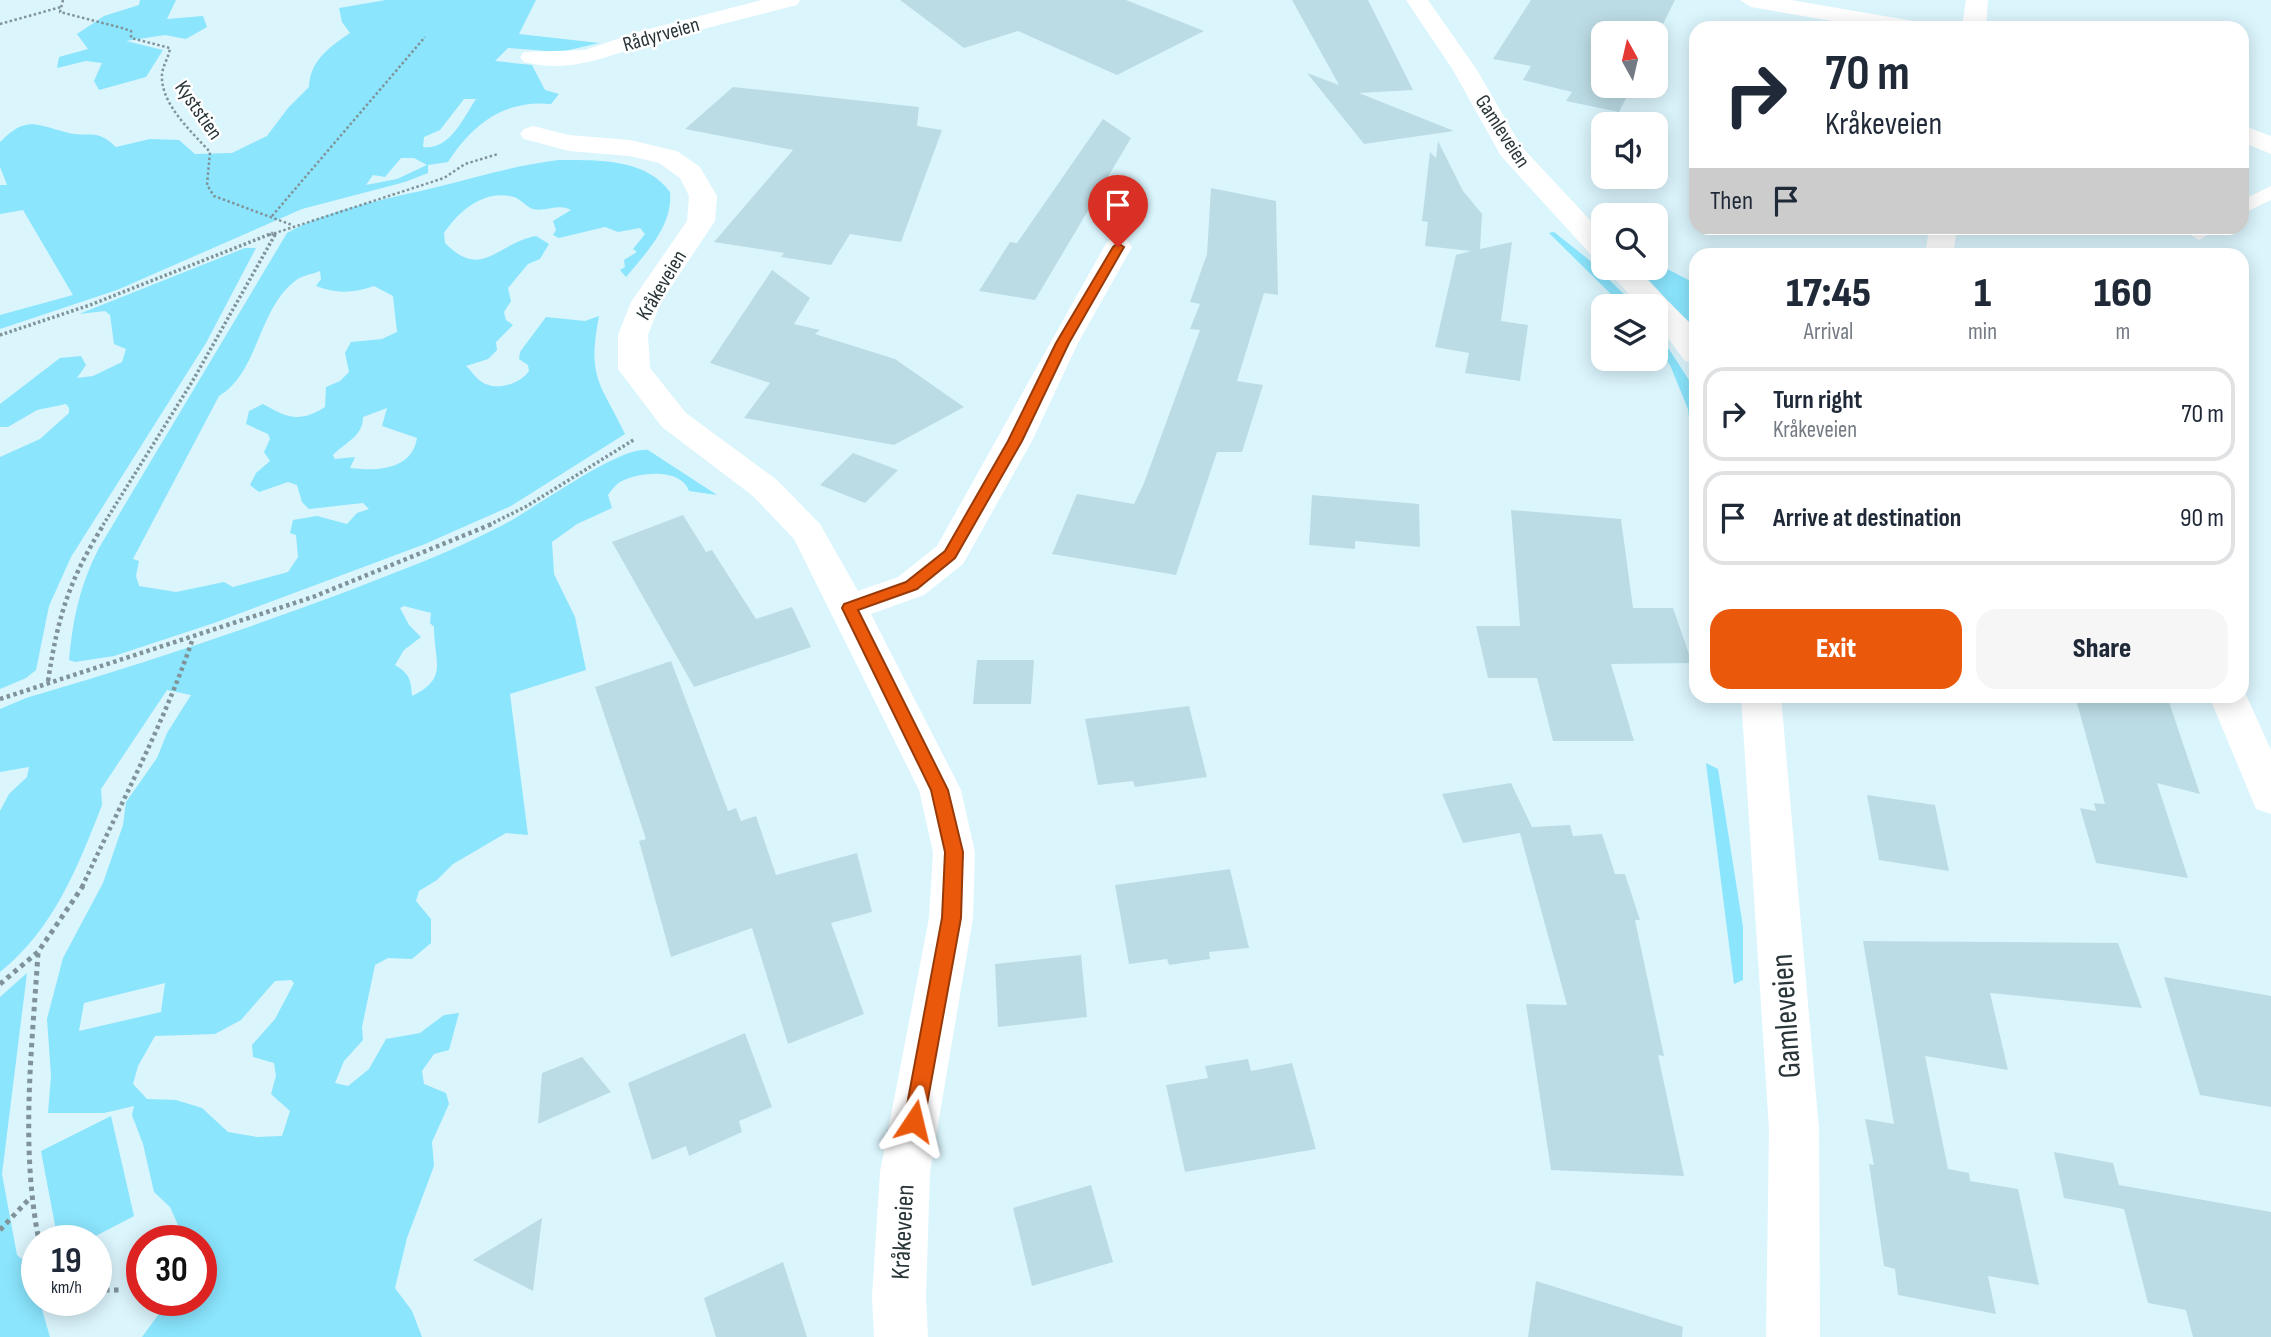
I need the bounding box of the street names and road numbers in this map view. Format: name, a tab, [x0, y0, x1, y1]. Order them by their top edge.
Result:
street label: Rådyrveien	[620, 12, 702, 57]
street label: Kyststien	[169, 76, 228, 145]
street label: Gamleveien	[1470, 90, 1535, 172]
street label: Kråkeveien	[631, 246, 692, 325]
street label: Gamleveien	[1763, 952, 1810, 1079]
street label: Kråkeveien	[886, 1184, 921, 1280]

